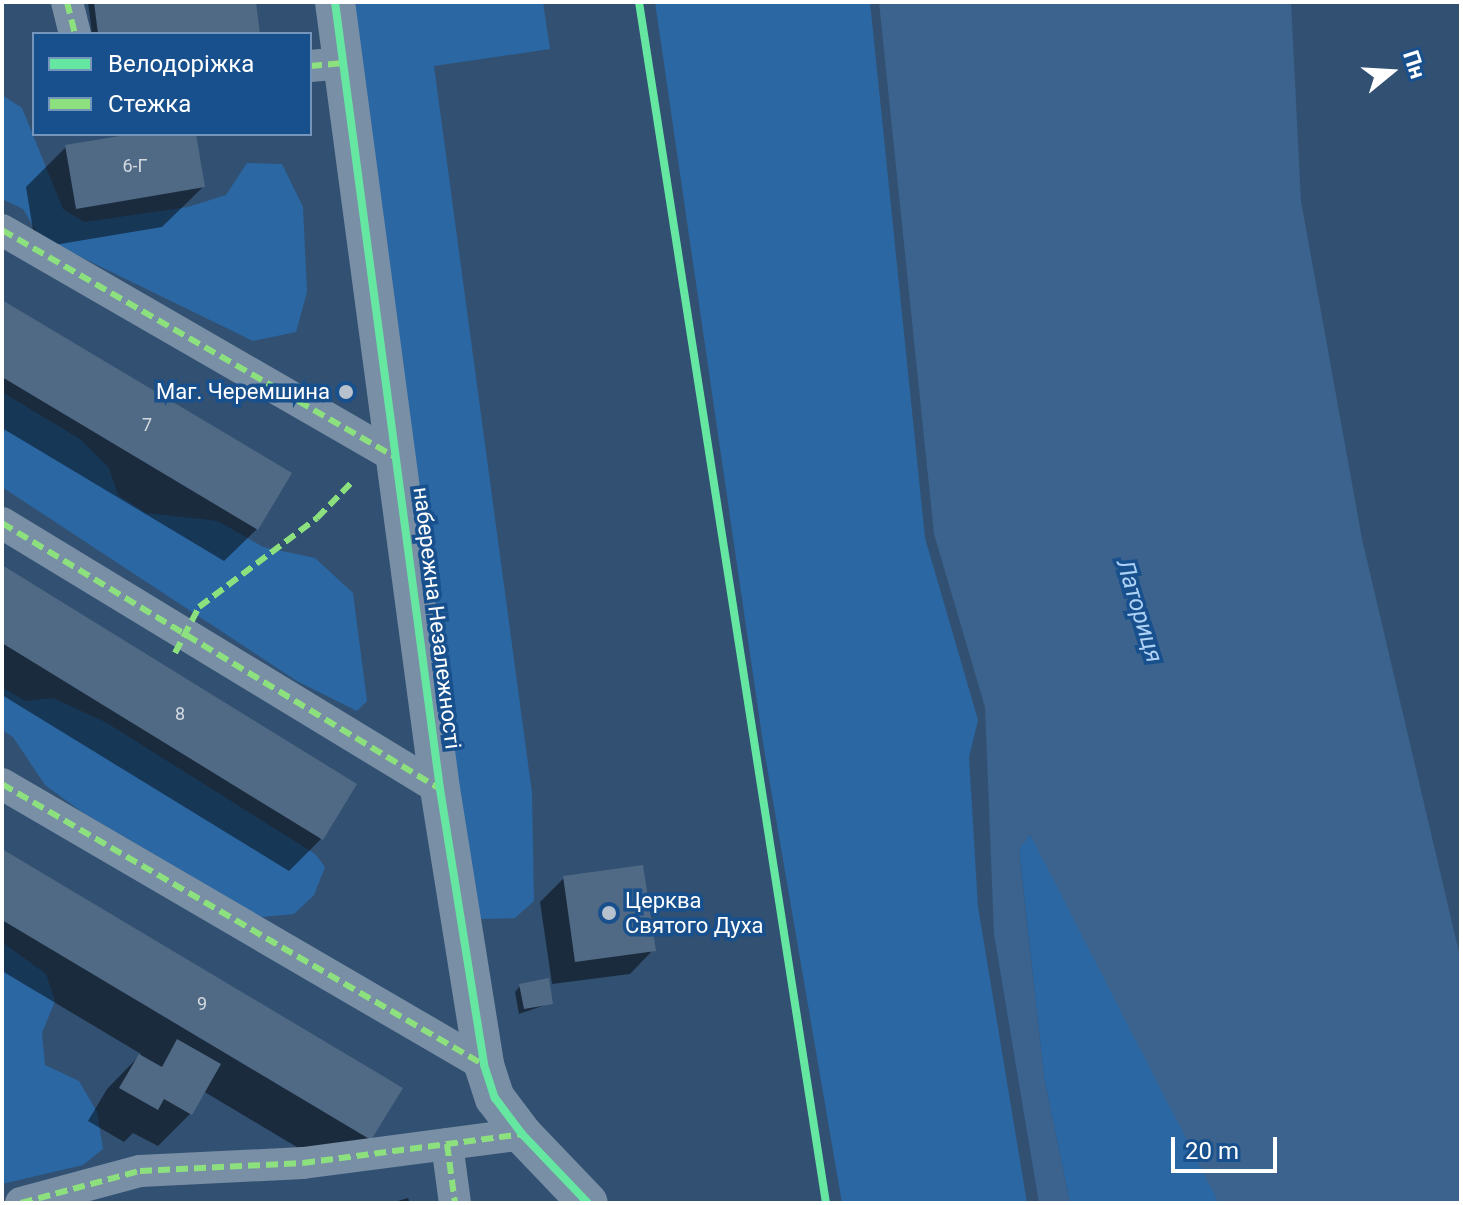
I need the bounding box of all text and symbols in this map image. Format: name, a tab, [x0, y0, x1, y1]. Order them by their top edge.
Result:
legend	[32, 32, 312, 136]
north arrow	[1351, 32, 1431, 112]
text: Пн	[1398, 47, 1431, 82]
text: Велодоріжка	[108, 50, 254, 78]
text: Стежка	[108, 90, 191, 118]
house number: 6-Г	[122, 155, 148, 177]
place label: Маг. Черемшина	[156, 379, 330, 405]
marker: Маг. Черемшина	[337, 383, 355, 401]
house number: 7	[142, 414, 152, 436]
street label: набережна Незалежності	[408, 485, 466, 751]
water label: Латориця	[1110, 556, 1168, 666]
house number: 8	[175, 703, 185, 725]
place label: Церква Святого Духа	[625, 887, 764, 938]
marker: Церква Святого Духа	[600, 904, 618, 922]
house number: 9	[197, 993, 207, 1015]
scale bar	[1175, 1121, 1281, 1171]
text: 20 m	[1185, 1137, 1239, 1165]

